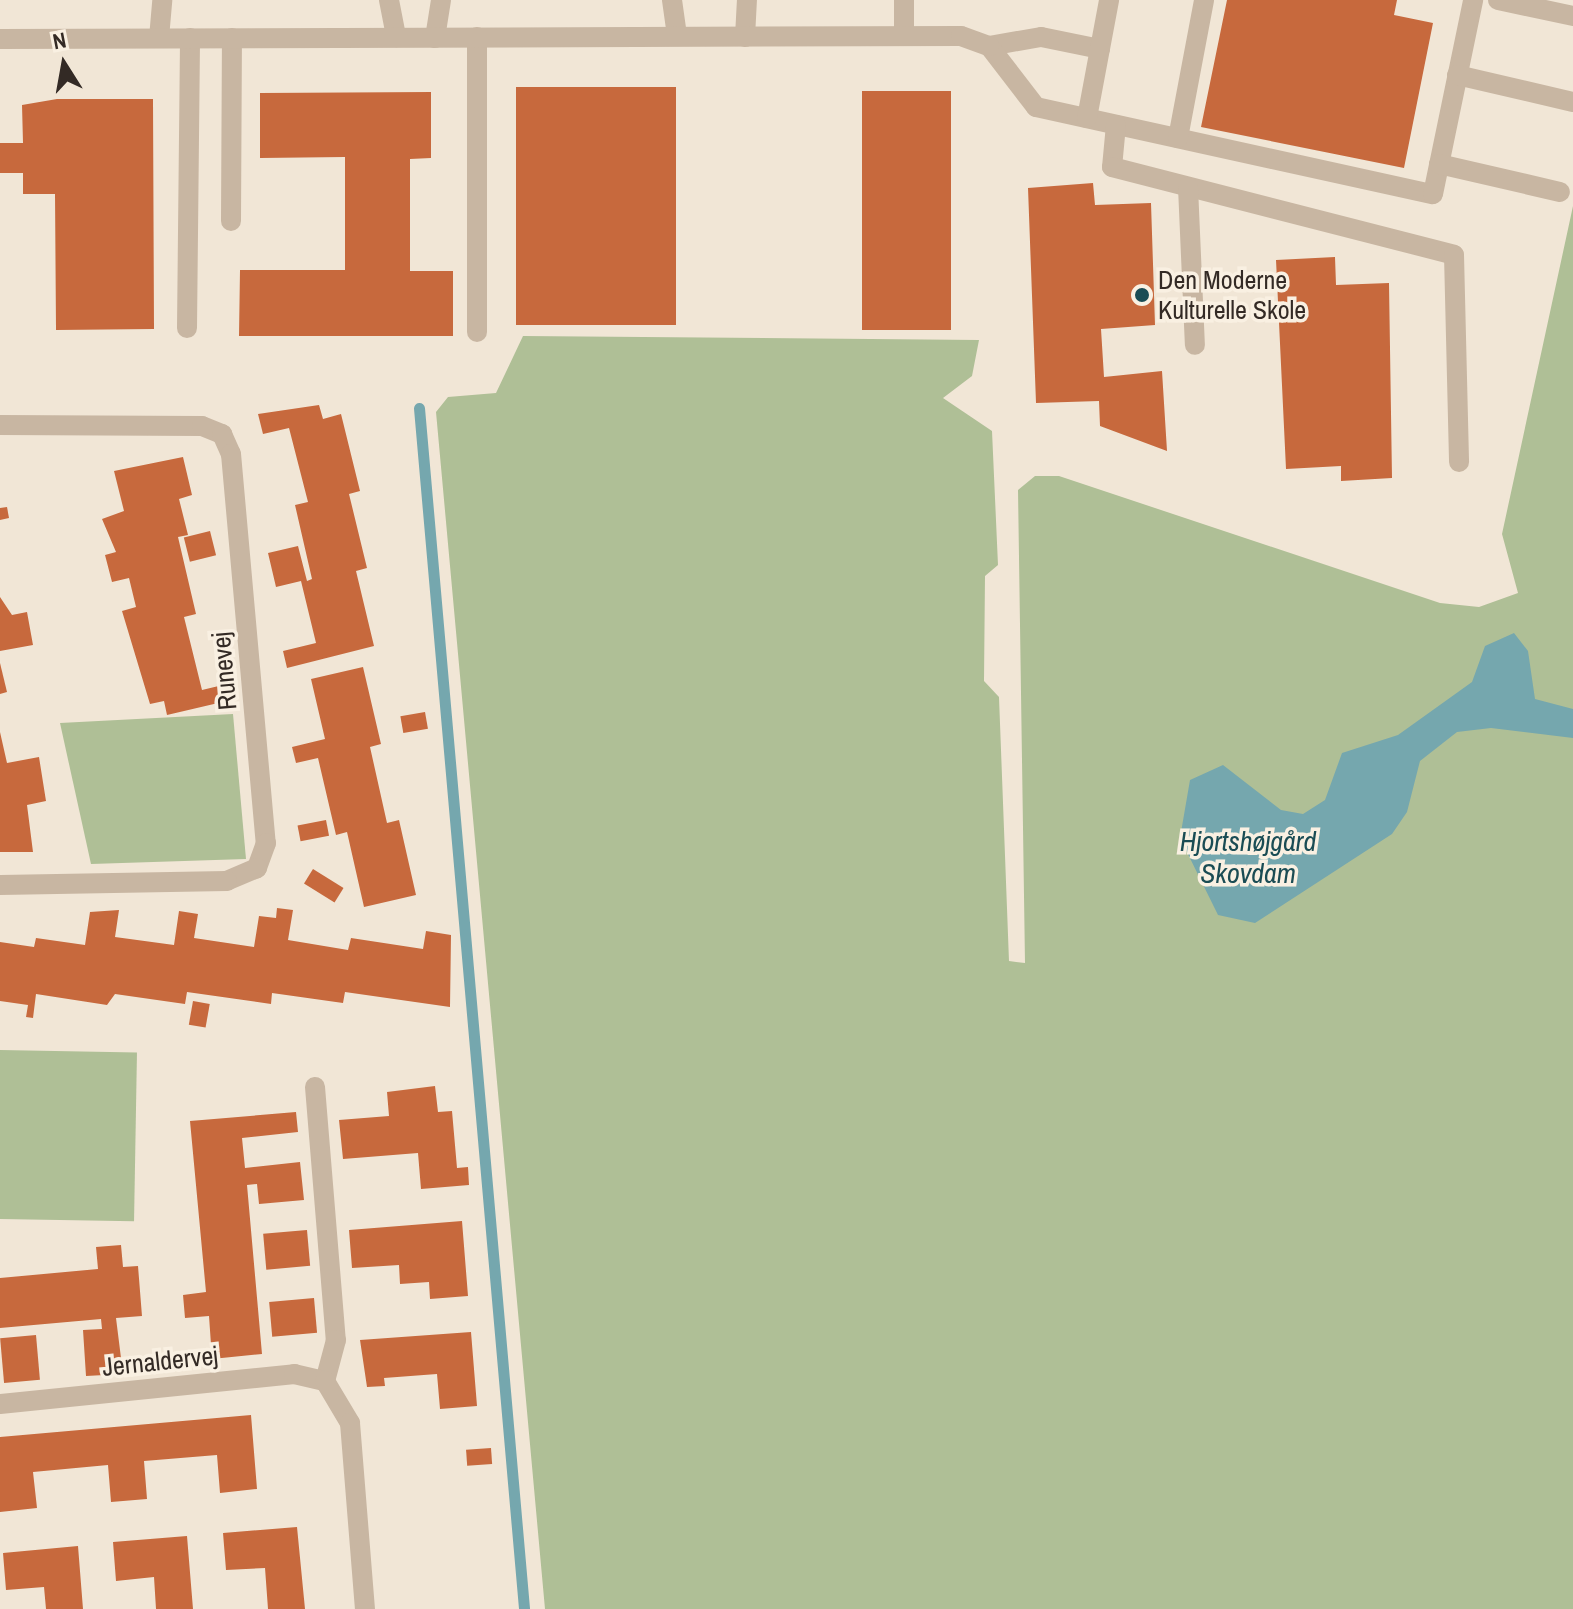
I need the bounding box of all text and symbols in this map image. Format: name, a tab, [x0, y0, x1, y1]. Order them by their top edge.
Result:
north arrow	[24, 24, 104, 104]
text: N	[50, 24, 69, 56]
place label: Den Moderne Kulturelle Skole	[1158, 264, 1306, 326]
marker: Den Moderne Kulturelle Skole	[1133, 286, 1151, 304]
street label: Runevej	[205, 631, 243, 711]
water label: Hjortshøjgård Skovdam	[1180, 824, 1316, 890]
street label: Jernaldervej	[101, 1339, 219, 1383]

